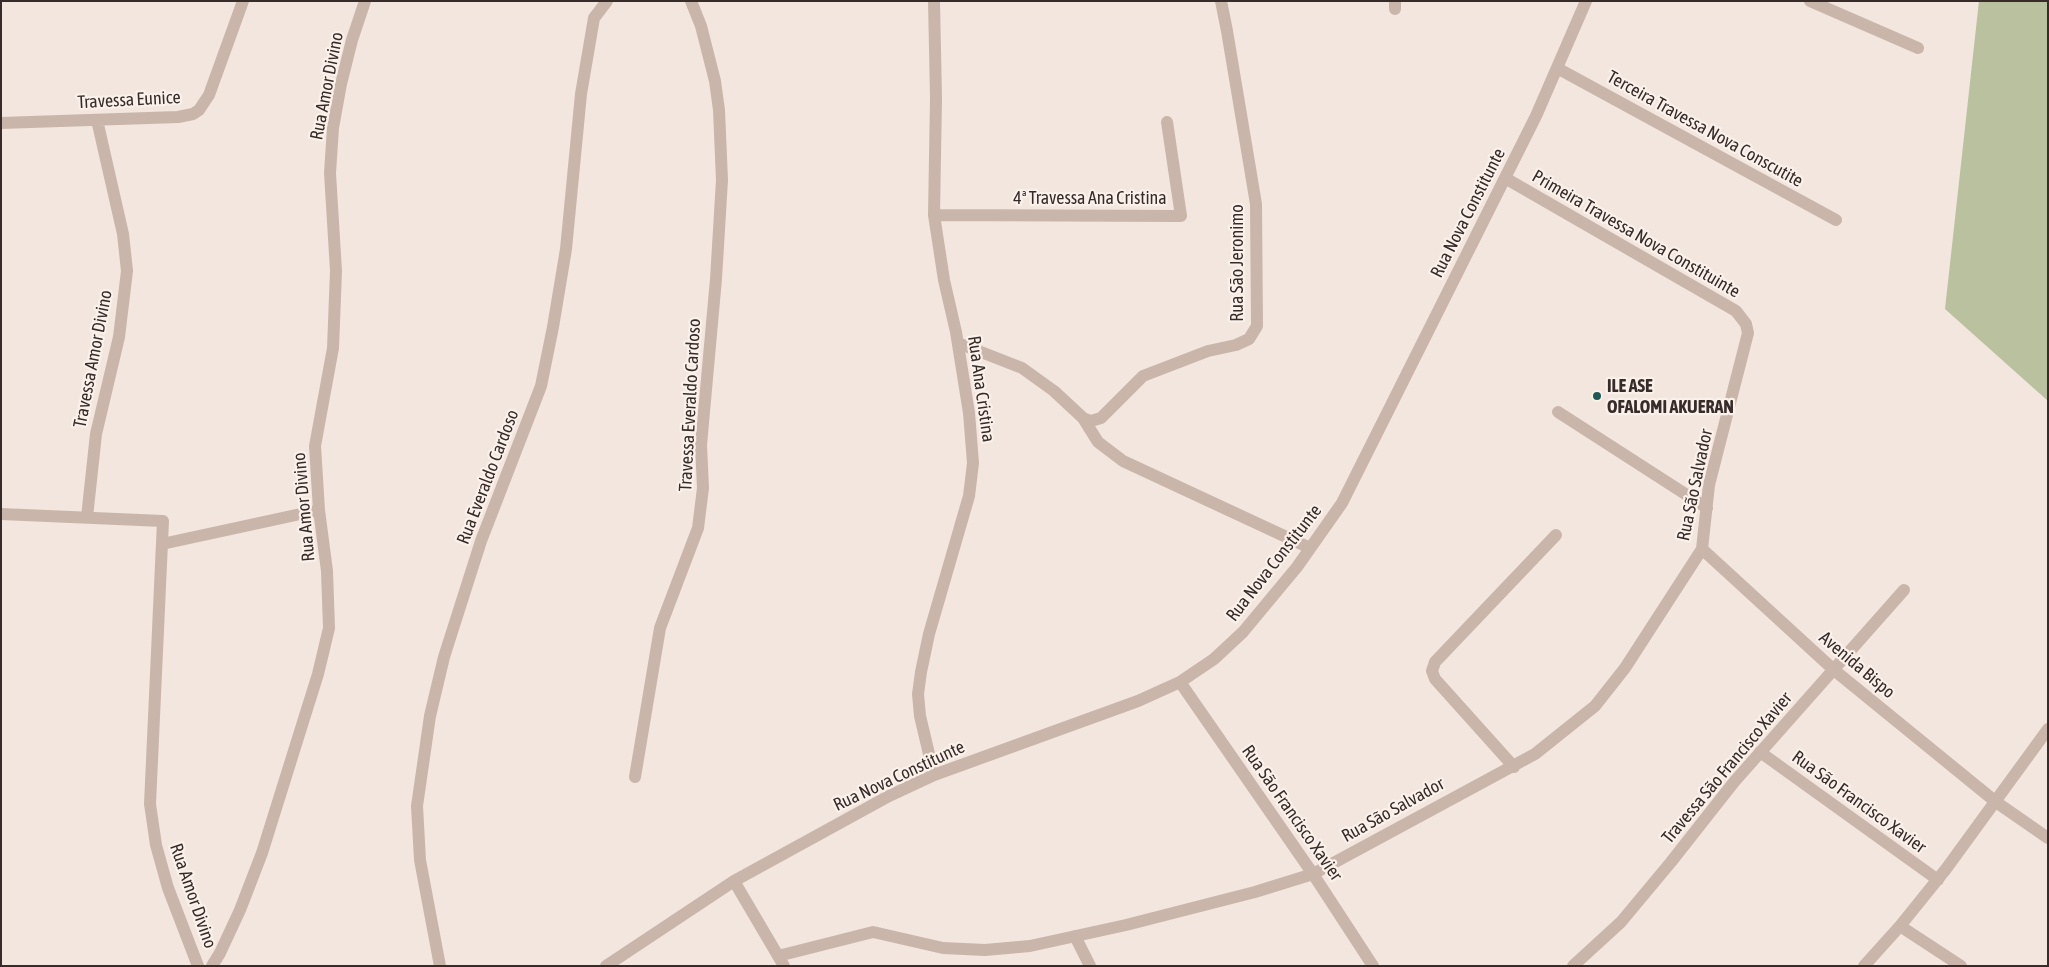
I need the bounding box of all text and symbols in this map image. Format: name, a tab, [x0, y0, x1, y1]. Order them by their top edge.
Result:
street label: Rua Amor Divino	[306, 30, 348, 142]
street label: Terceira Travessa Nova Conscutite	[1603, 66, 1807, 192]
street label: Travessa Eunice	[77, 87, 181, 113]
street label: Rua Nova Constitunte	[1426, 145, 1510, 281]
street label: Primeira Travessa Nova Constituinte	[1528, 166, 1744, 302]
street label: 4ª Travessa Ana Cristina	[1013, 187, 1167, 209]
street label: Rua São Jeronimo	[1226, 204, 1248, 322]
street label: Travessa Amor Divino	[69, 288, 117, 430]
street label: Travessa Everaldo Cardoso	[675, 318, 705, 492]
street label: Rua Ana Cristina	[963, 334, 999, 444]
place label: ILE ASE OFALOMI AKUERAN	[1607, 375, 1734, 418]
marker: ILE ASE OFALOMI AKUERAN	[1591, 390, 1603, 402]
street label: Rua Everaldo Cardoso	[452, 407, 524, 547]
street label: Rua São Salvador	[1673, 427, 1717, 543]
street label: Rua Amor Divino	[288, 452, 320, 562]
street label: Rua Nova Constitunte	[1222, 500, 1326, 626]
street label: Avenida Bispo	[1815, 627, 1899, 703]
street label: Travessa São Francisco Xavier	[1657, 688, 1797, 848]
street label: Rua Nova Constitunte	[830, 736, 968, 816]
street label: Rua São Francisco Xavier	[1237, 741, 1347, 885]
street label: Rua São Francisco Xavier	[1788, 746, 1930, 858]
street label: Rua São Salvador	[1338, 773, 1448, 847]
street label: Rua Amor Divino	[165, 841, 221, 951]

